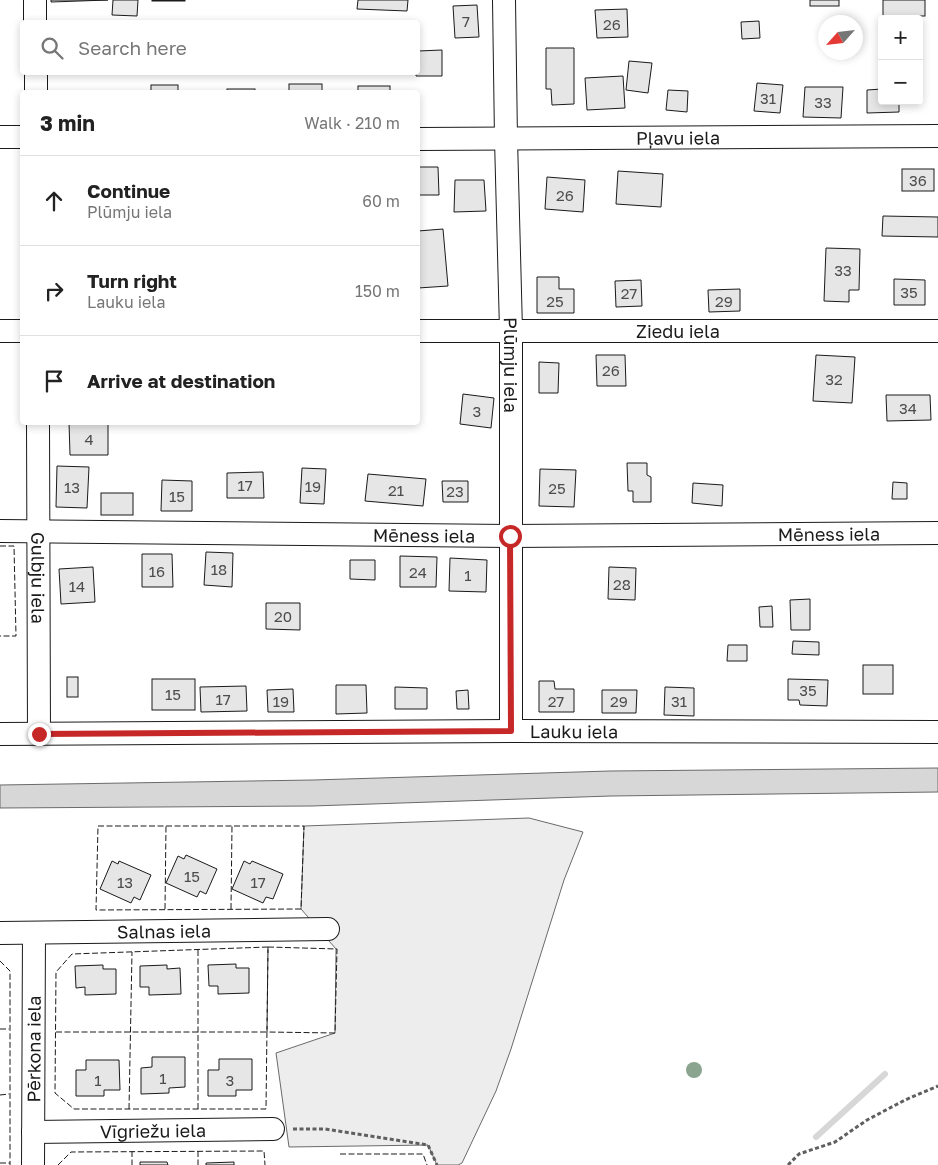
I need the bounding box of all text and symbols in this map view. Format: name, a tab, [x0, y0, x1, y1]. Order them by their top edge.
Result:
house number: 7	[462, 12, 470, 30]
house number: 26	[603, 15, 621, 33]
north arrow	[818, 15, 863, 60]
map controls	[878, 15, 923, 105]
button: +	[878, 15, 923, 60]
search box	[20, 20, 420, 75]
icon: search	[38, 34, 66, 62]
text: Search here	[78, 36, 187, 59]
button: −	[878, 60, 923, 105]
house number: 31	[760, 89, 776, 107]
house number: 33	[814, 93, 832, 111]
text: 3 min	[40, 110, 95, 136]
text: Walk · 210 m	[304, 113, 400, 133]
street label: Pļavu iela	[636, 126, 720, 149]
house number: 36	[909, 171, 927, 189]
text: Continue	[87, 179, 170, 202]
house number: 26	[556, 186, 574, 204]
icon: ahead	[40, 187, 68, 215]
text: 60 m	[362, 191, 400, 211]
text: Plūmju iela	[87, 202, 172, 222]
house number: 33	[834, 261, 852, 279]
text: Turn right	[87, 269, 177, 292]
icon: right	[40, 277, 68, 305]
text: 150 m	[355, 281, 400, 301]
house number: 35	[900, 283, 918, 301]
house number: 27	[621, 284, 637, 302]
text: Lauku iela	[87, 292, 165, 312]
house number: 25	[546, 292, 564, 310]
house number: 29	[715, 292, 733, 310]
street label: Plūmju iela	[500, 317, 522, 413]
street label: Ziedu iela	[636, 320, 720, 342]
house number: 26	[602, 361, 620, 379]
icon: arrive	[40, 367, 68, 395]
text: Arrive at destination	[87, 369, 275, 392]
house number: 32	[825, 370, 843, 388]
house number: 34	[899, 399, 917, 417]
house number: 3	[473, 402, 481, 420]
house number: 4	[84, 430, 94, 448]
house number: 17	[237, 476, 253, 494]
house number: 19	[305, 477, 321, 495]
house number: 13	[64, 478, 80, 496]
house number: 25	[548, 479, 566, 497]
house number: 21	[388, 481, 404, 499]
house number: 23	[446, 482, 464, 500]
house number: 15	[169, 487, 185, 505]
street label: Mēness iela	[778, 522, 880, 545]
street label: Mēness iela	[373, 524, 475, 547]
route start	[499, 525, 522, 548]
street label: Gulbju iela	[27, 532, 50, 624]
house number: 18	[211, 560, 227, 578]
house number: 16	[149, 562, 165, 580]
house number: 24	[409, 563, 427, 581]
house number: 1	[464, 566, 472, 584]
house number: 28	[613, 575, 631, 593]
house number: 14	[69, 577, 85, 595]
house number: 20	[274, 607, 292, 625]
house number: 35	[799, 681, 817, 699]
house number: 15	[165, 685, 181, 703]
house number: 17	[215, 690, 231, 708]
house number: 19	[273, 692, 289, 710]
house number: 27	[548, 692, 564, 710]
house number: 29	[610, 692, 628, 710]
house number: 31	[671, 692, 687, 710]
street label: Lauku iela	[530, 720, 618, 742]
route end	[28, 723, 51, 746]
house number: 15	[184, 867, 200, 885]
house number: 13	[117, 873, 133, 891]
house number: 17	[250, 873, 266, 891]
street label: Salnas iela	[117, 919, 211, 943]
street label: Pērkona iela	[22, 996, 45, 1102]
house number: 1	[159, 1069, 167, 1087]
house number: 1	[94, 1071, 102, 1089]
house number: 3	[226, 1071, 234, 1089]
street label: Vīgriežu iela	[100, 1119, 206, 1142]

